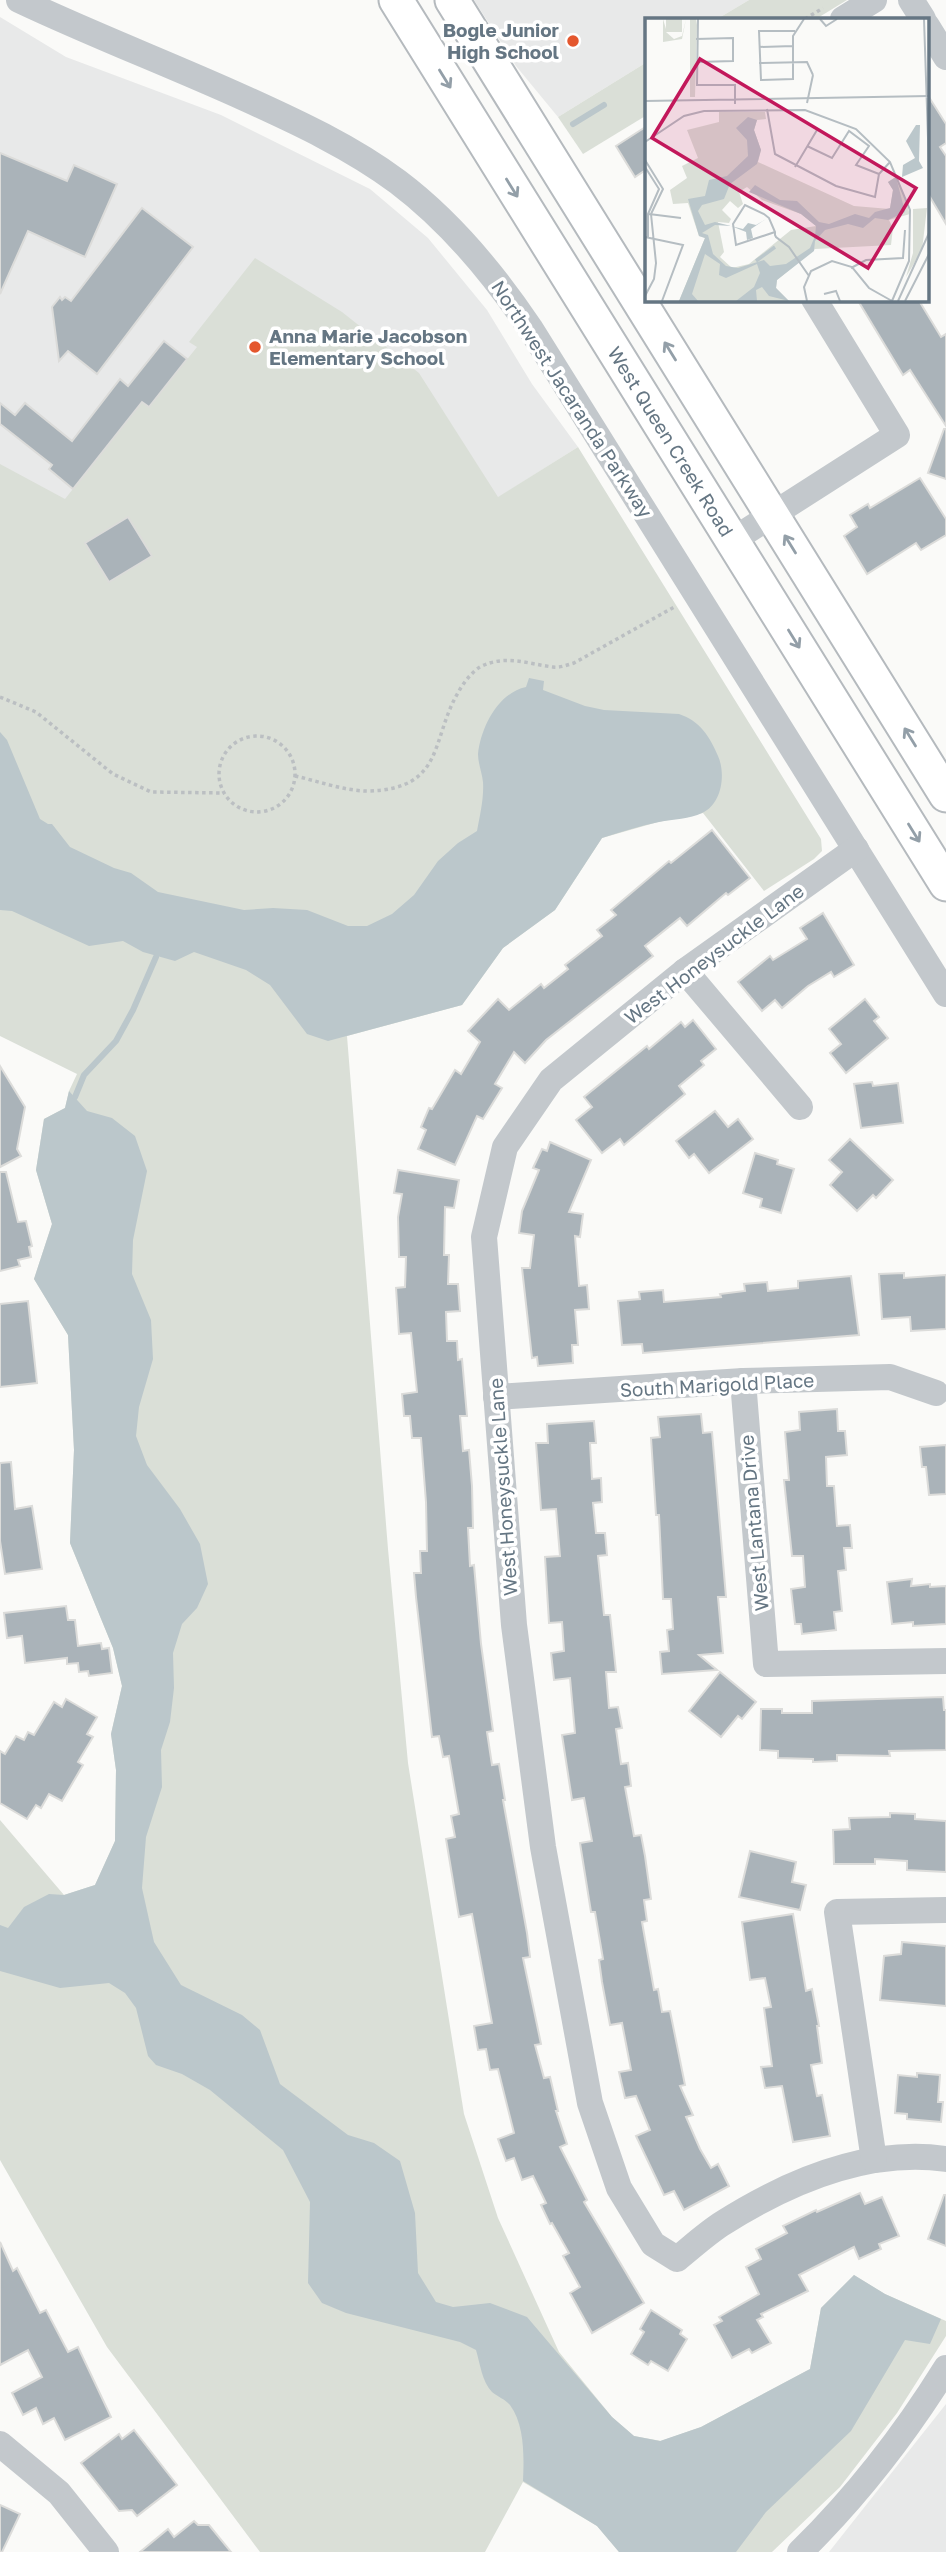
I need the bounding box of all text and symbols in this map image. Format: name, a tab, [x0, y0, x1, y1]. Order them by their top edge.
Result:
place label: Bogle Junior High School	[443, 18, 560, 63]
inset map	[645, 18, 928, 301]
marker: Bogle Junior High School	[565, 33, 581, 49]
one-way arrow	[438, 68, 452, 88]
one-way arrow	[506, 177, 520, 197]
street label: Northwest Jacaranda Parkway	[487, 276, 658, 522]
place label: Anna Marie Jacobson Elementary School	[269, 324, 467, 369]
marker: Anna Marie Jacobson Elementary School	[247, 339, 263, 355]
street label: West Queen Creek Road	[603, 342, 739, 540]
one-way arrow	[662, 342, 677, 361]
one-way arrow	[783, 534, 797, 554]
one-way arrow	[788, 629, 802, 649]
one-way arrow	[903, 728, 917, 748]
one-way arrow	[908, 822, 922, 842]
street label: West Honeysuckle Lane	[620, 879, 808, 1029]
street label: South Marigold Place	[619, 1368, 815, 1401]
street label: West Honeysuckle Lane	[483, 1377, 522, 1597]
street label: West Lantana Drive	[734, 1434, 773, 1612]

